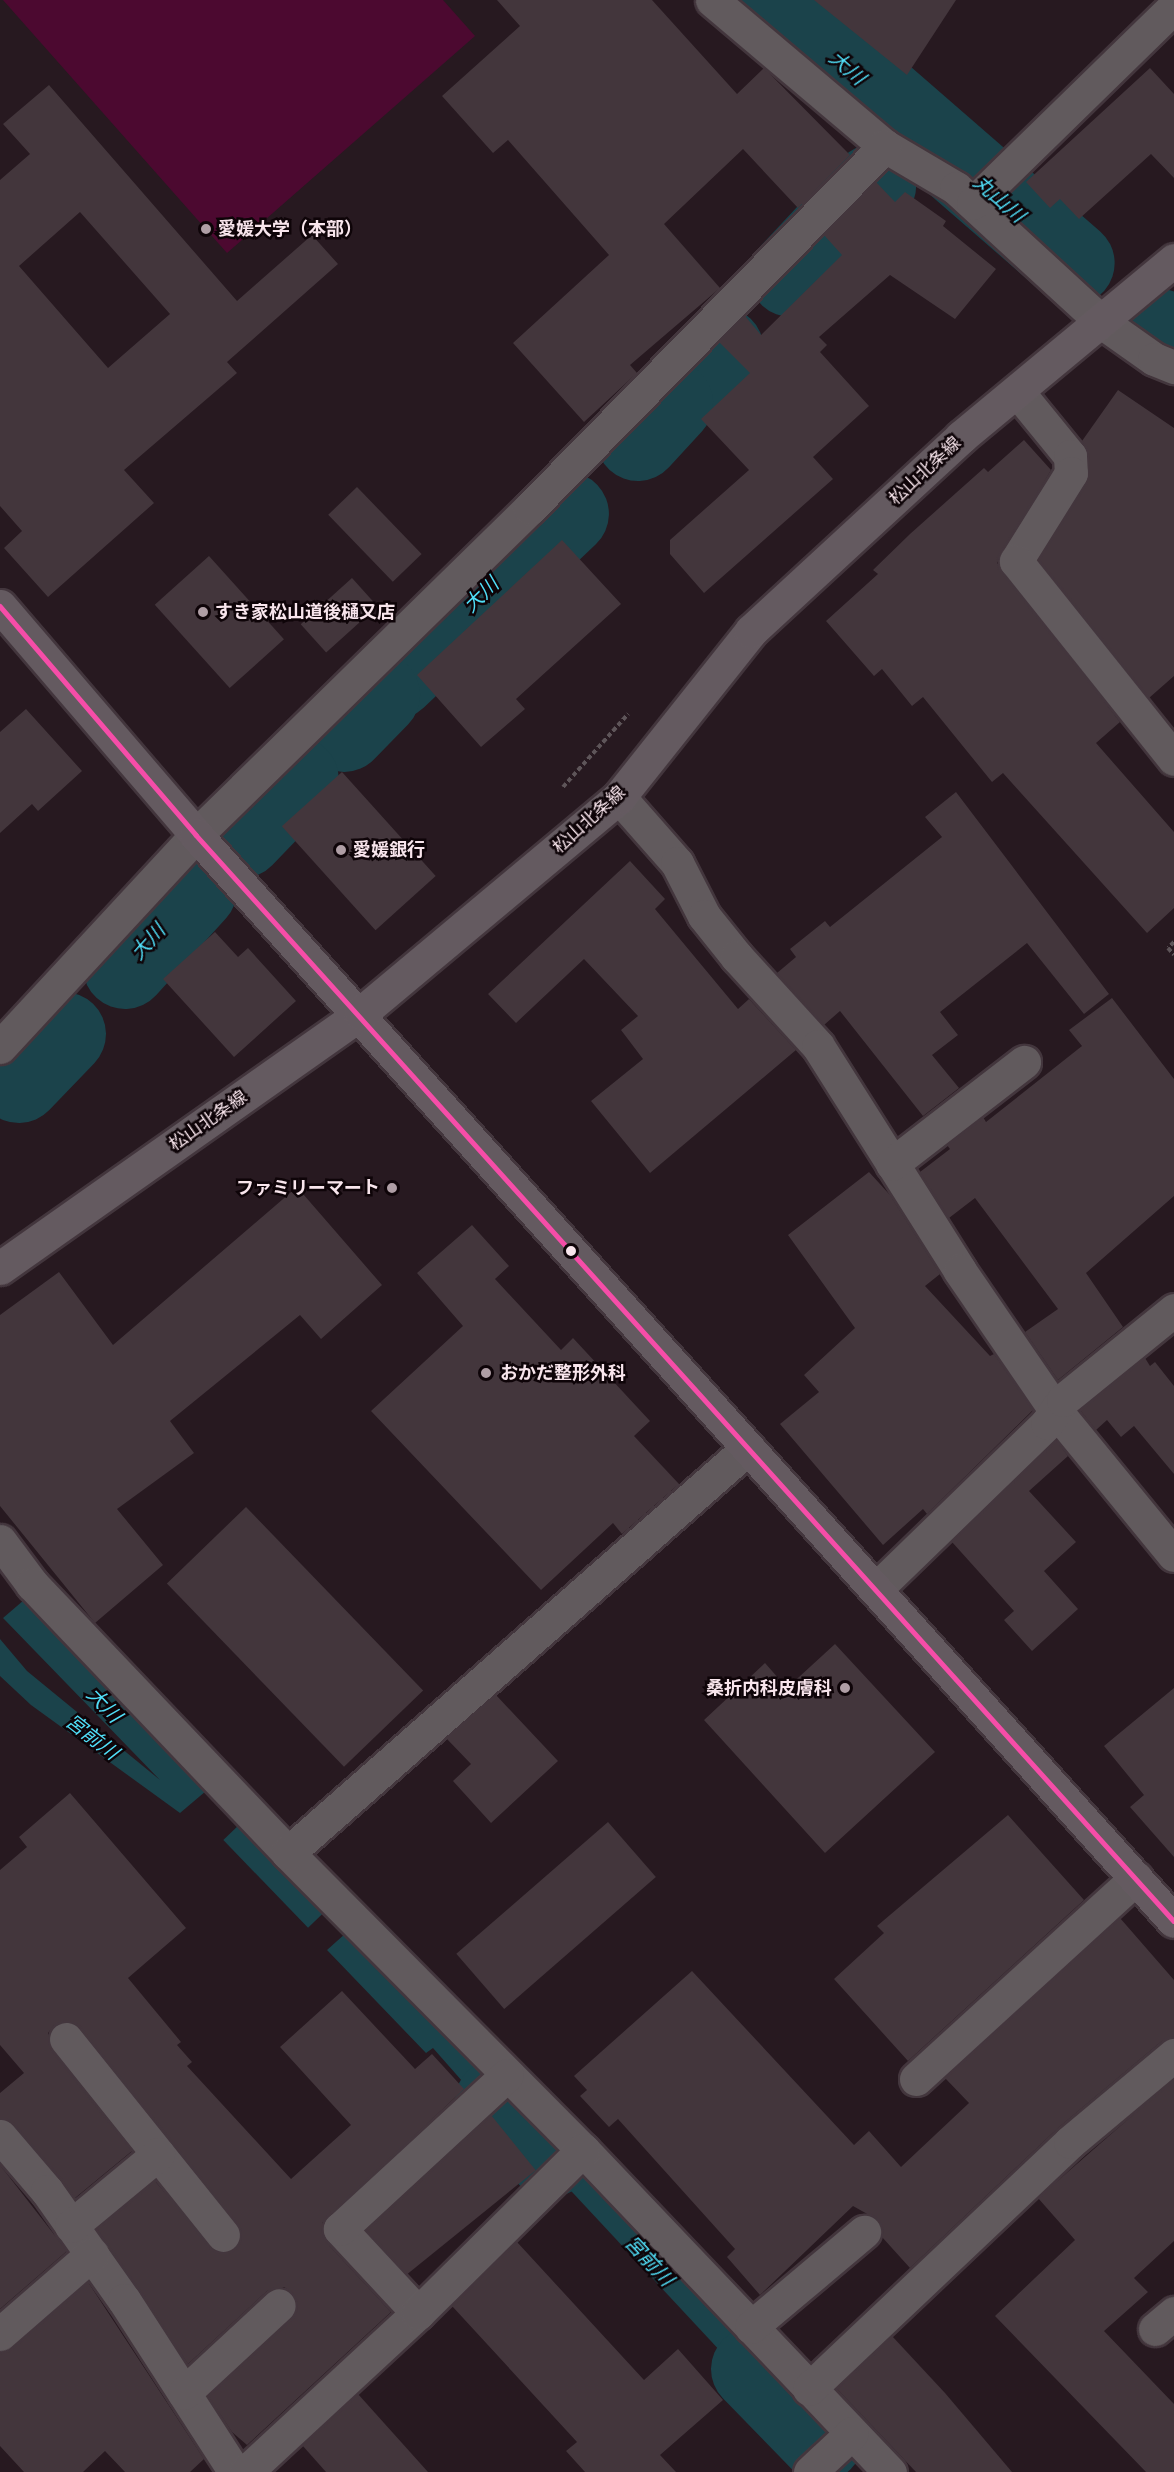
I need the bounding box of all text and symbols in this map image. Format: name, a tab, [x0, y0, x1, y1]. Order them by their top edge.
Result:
water label: 大川	[824, 46, 870, 90]
water label: 丸山川	[968, 170, 1030, 228]
place label: 愛媛大学（本部）	[218, 218, 362, 240]
marker: 愛媛大学（本部）	[199, 222, 213, 236]
street label: 松山北条線	[885, 432, 965, 510]
water label: 大川	[458, 572, 504, 618]
place label: すき家松山道後樋又店	[215, 601, 395, 623]
marker: すき家松山道後樋又店	[196, 605, 210, 619]
street label: 松山北条線	[548, 782, 630, 858]
place label: 愛媛銀行	[353, 839, 425, 861]
marker: 愛媛銀行	[334, 843, 348, 857]
water label: 大川	[126, 919, 170, 965]
street label: 松山北条線	[165, 1086, 251, 1156]
place label: ファミリーマート	[236, 1177, 380, 1199]
marker: ファミリーマート	[385, 1181, 399, 1195]
unlabelled marker	[565, 1245, 577, 1257]
place label: おかだ整形外科	[500, 1362, 626, 1384]
marker: おかだ整形外科	[477, 1364, 495, 1382]
place label: 桑折内科皮膚科	[706, 1677, 832, 1699]
marker: 桑折内科皮膚科	[836, 1679, 854, 1697]
water label: 大川	[81, 1682, 127, 1728]
water label: 宮前川	[61, 1709, 123, 1765]
water label: 宮前川	[620, 2231, 678, 2291]

